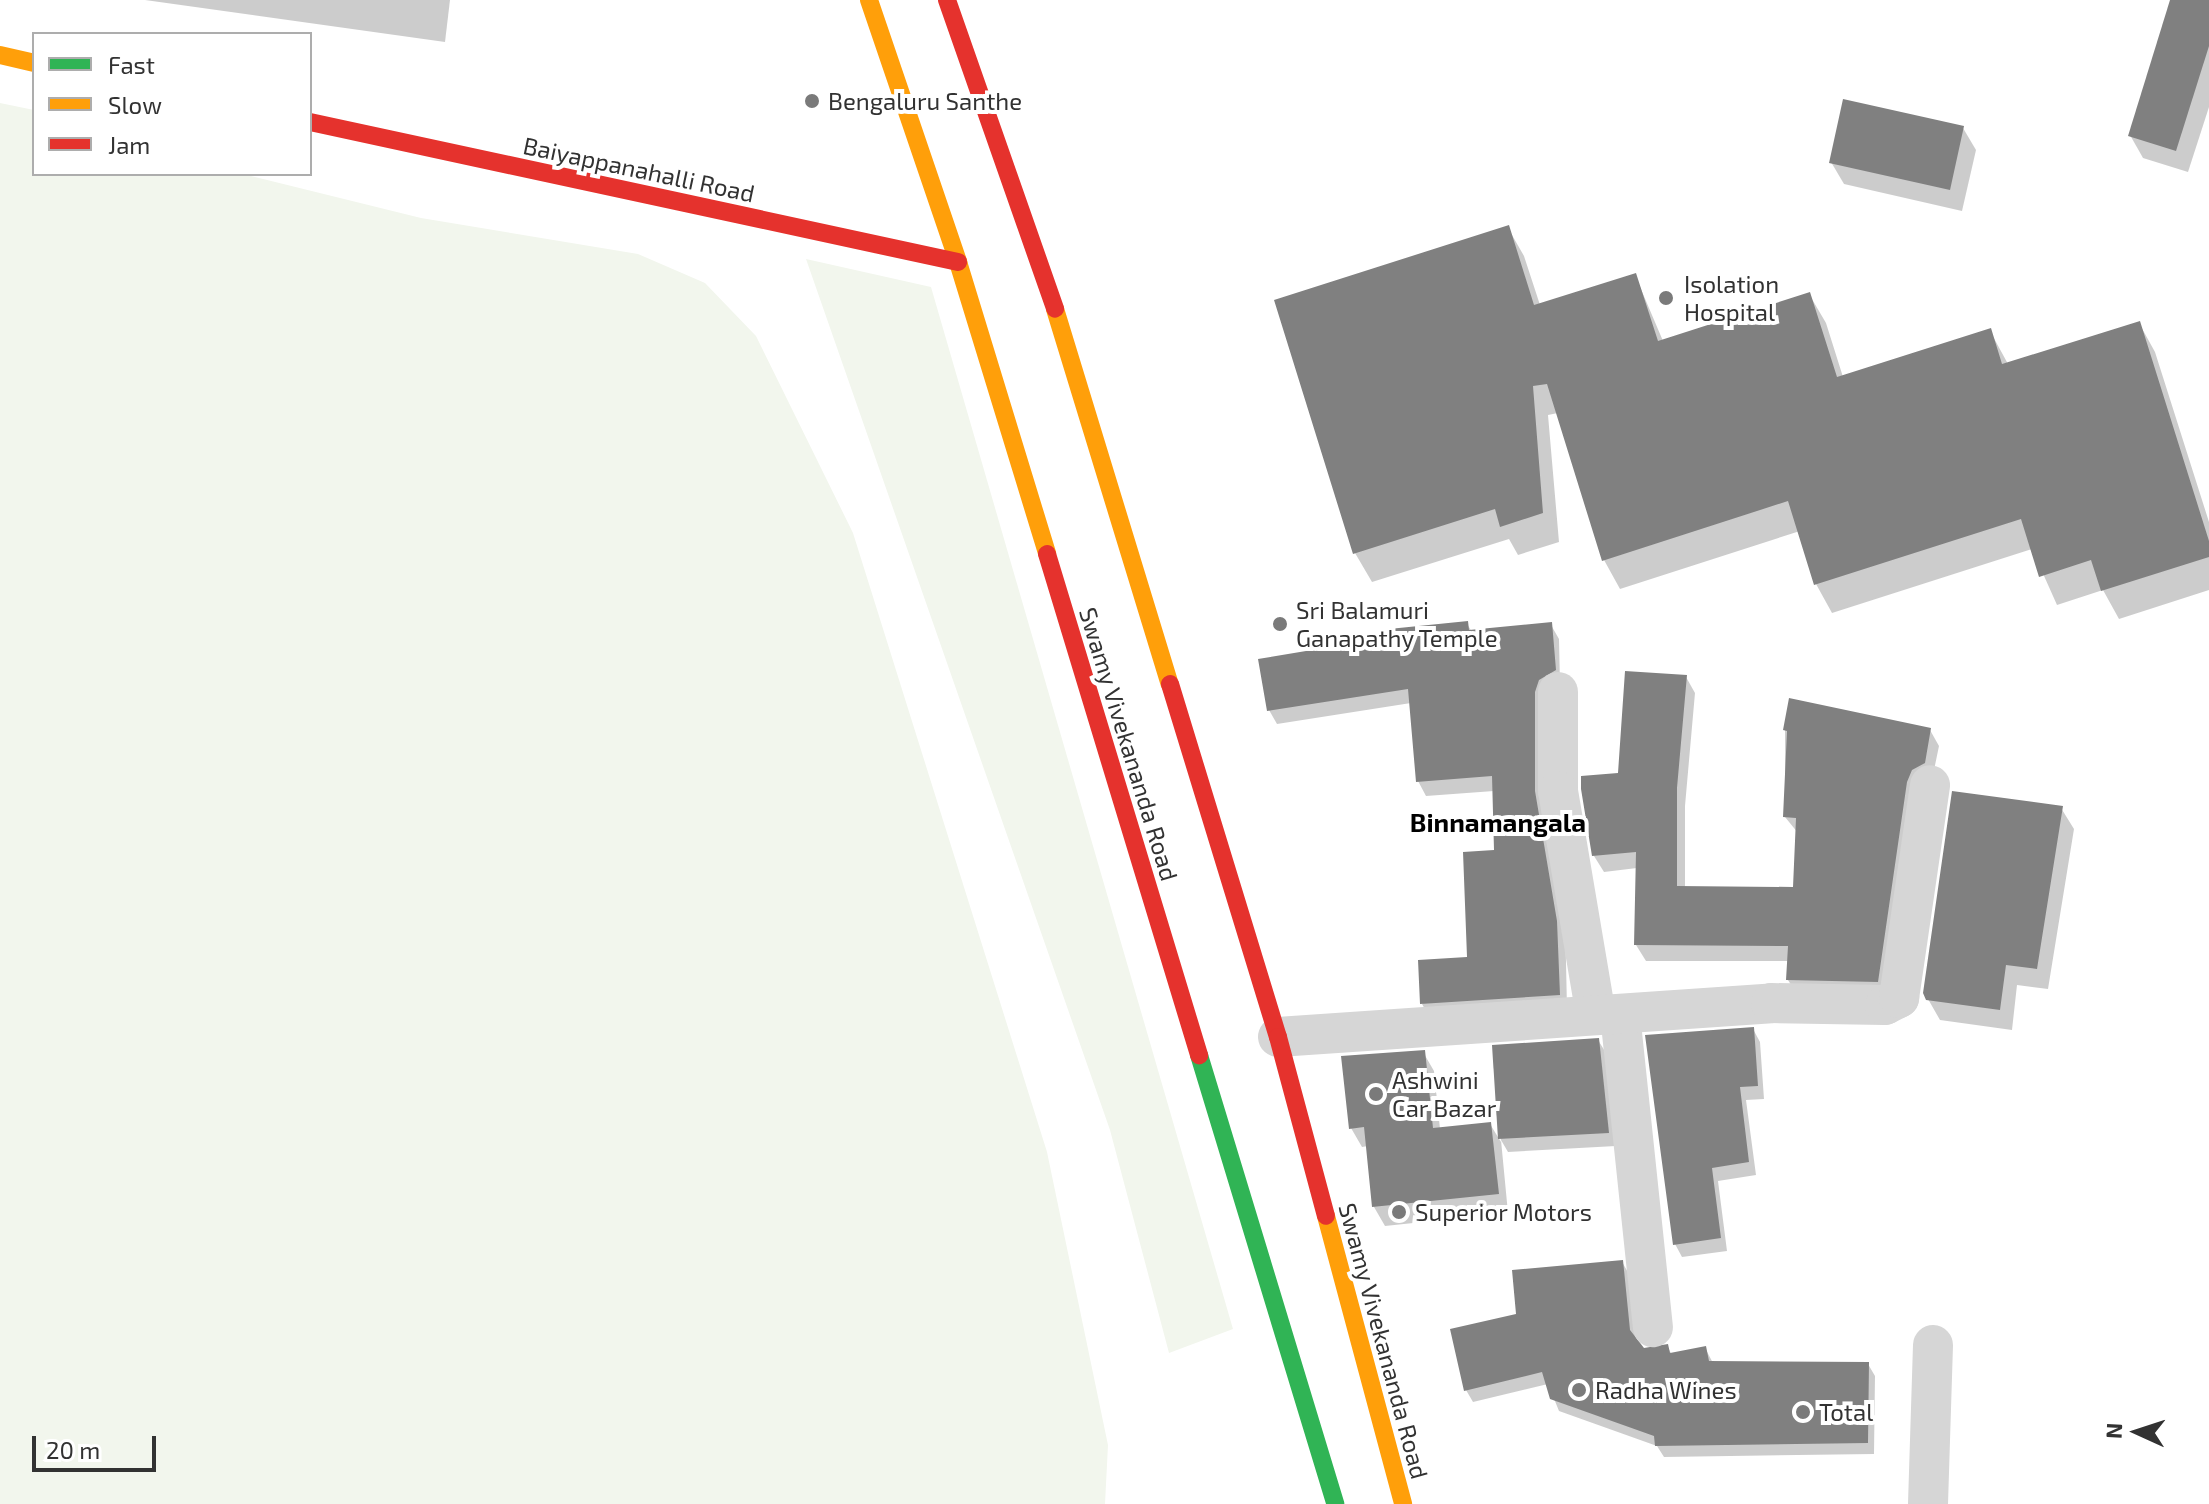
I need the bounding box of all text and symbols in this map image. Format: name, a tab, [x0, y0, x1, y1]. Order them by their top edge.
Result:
legend	[32, 32, 312, 176]
text: Fast	[108, 50, 155, 79]
place label: Bengaluru Santhe	[828, 87, 1022, 115]
text: Slow	[108, 90, 162, 119]
marker: Bengaluru Santhe	[803, 92, 821, 110]
text: Jam	[108, 130, 150, 159]
street label: Baiyappanahalli Road	[521, 130, 757, 208]
place label: Isolation Hospital	[1684, 270, 1779, 326]
marker: Isolation Hospital	[1655, 287, 1677, 309]
place label: Sri Balamuri Ganapathy Temple	[1296, 596, 1499, 652]
street label: Swamy Vivekananda Road	[1074, 603, 1184, 885]
marker: Sri Balamuri Ganapathy Temple	[1271, 615, 1289, 633]
district label: Binnamangala	[1410, 806, 1586, 838]
place label: Ashwini Car Bazar	[1392, 1066, 1497, 1122]
marker: Ashwini Car Bazar	[1367, 1085, 1385, 1103]
place label: Superior Motors	[1415, 1198, 1592, 1226]
street label: Swamy Vivekananda Road	[1333, 1199, 1435, 1483]
marker: Superior Motors	[1390, 1203, 1408, 1221]
place label: Radha Wines	[1595, 1376, 1737, 1404]
marker: Radha Wines	[1570, 1381, 1588, 1399]
north arrow	[2097, 1392, 2177, 1472]
place label: Total	[1819, 1398, 1873, 1426]
marker: Total	[1794, 1403, 1812, 1421]
scale bar	[36, 1420, 160, 1470]
text: N	[2100, 1422, 2126, 1439]
text: 20 m	[46, 1435, 100, 1464]

